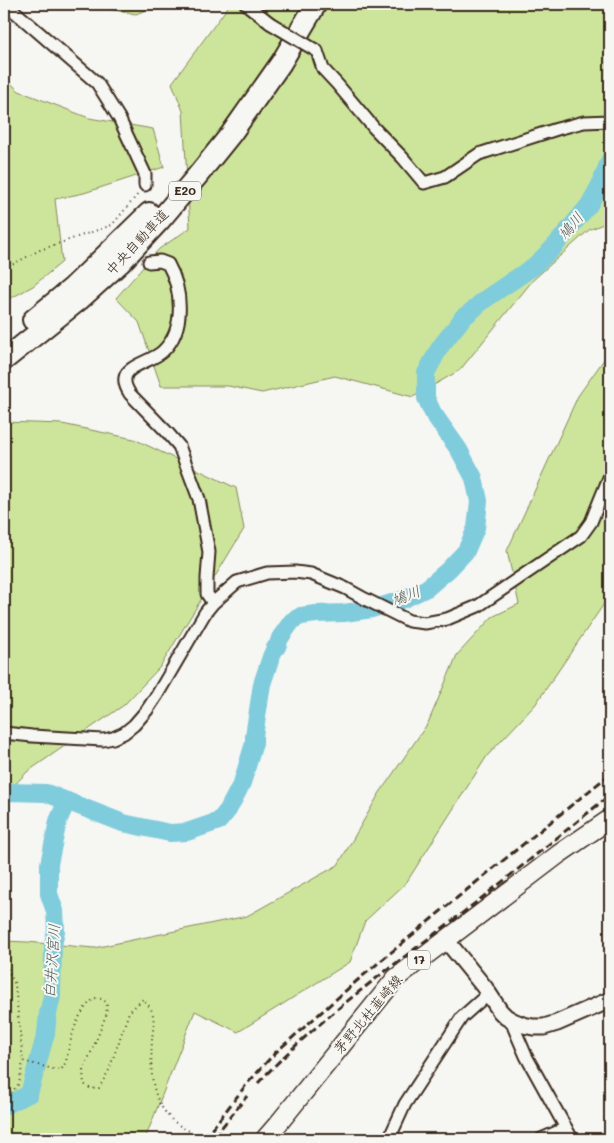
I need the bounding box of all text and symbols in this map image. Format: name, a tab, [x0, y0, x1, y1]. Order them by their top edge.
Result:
road number: E20	[169, 182, 201, 200]
street label: 中央自動車道	[101, 204, 172, 279]
water label: 鳩川	[553, 207, 588, 243]
water label: 鳩川	[388, 580, 423, 610]
water label: 白井沢宮川	[38, 923, 64, 999]
road number: 17	[408, 950, 430, 970]
street label: 茅野北杜韮崎線	[329, 970, 406, 1057]

